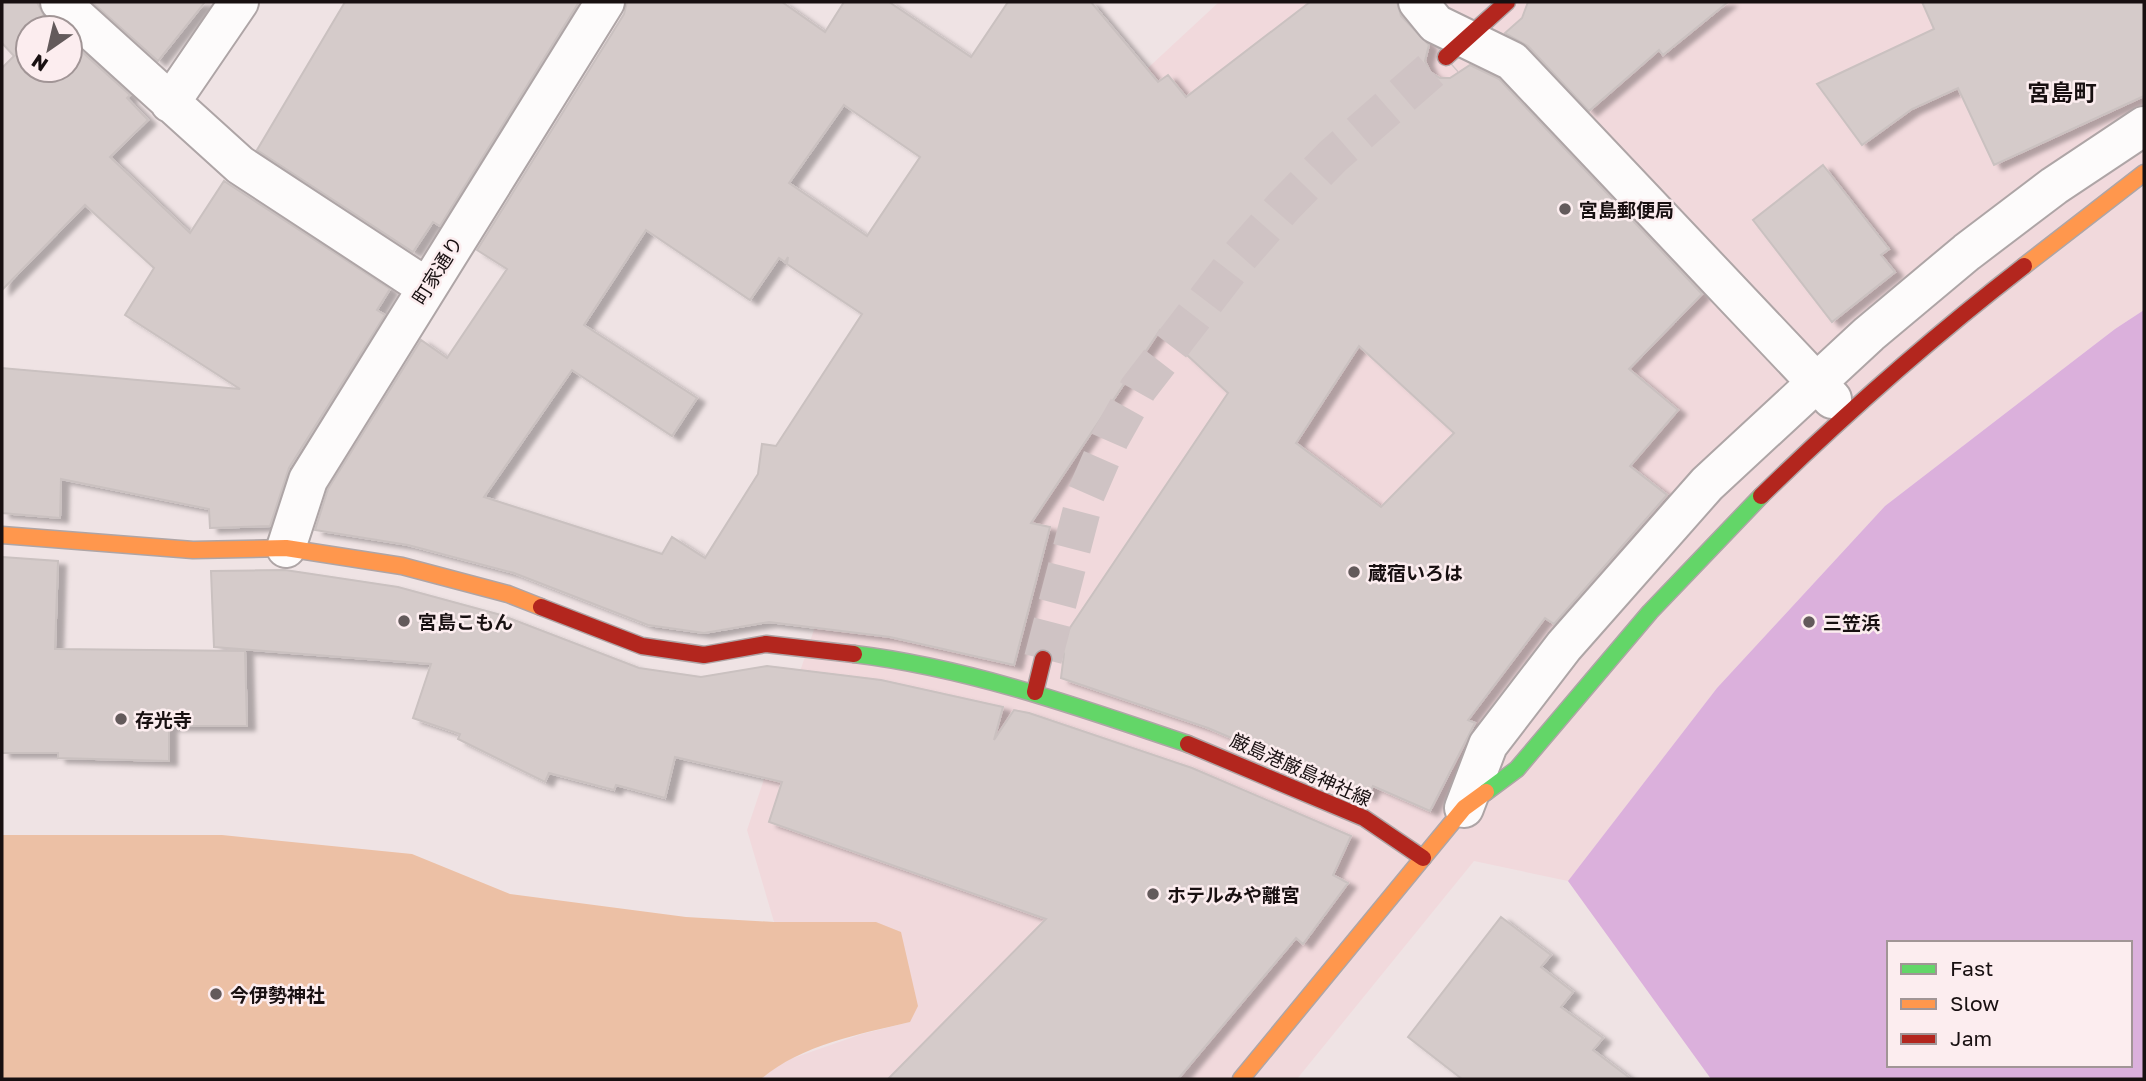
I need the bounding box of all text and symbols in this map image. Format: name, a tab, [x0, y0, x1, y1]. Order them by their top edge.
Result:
north arrow	[14, 14, 84, 84]
text: N	[27, 50, 52, 77]
district label: 宮島町	[2028, 78, 2097, 106]
place label: 宮島郵便局	[1579, 198, 1674, 221]
marker: 宮島郵便局	[1557, 201, 1573, 217]
street label: 町家通り	[407, 232, 467, 308]
place label: 蔵宿いろは	[1368, 561, 1463, 584]
marker: 蔵宿いろは	[1346, 564, 1362, 580]
place label: 宮島こもん	[418, 610, 513, 633]
place label: 三笠浜	[1823, 611, 1880, 634]
marker: 宮島こもん	[396, 613, 412, 629]
marker: 三笠浜	[1801, 614, 1817, 630]
place label: 存光寺	[135, 708, 192, 731]
marker: 存光寺	[113, 711, 129, 727]
street label: 厳島港厳島神社線	[1227, 728, 1375, 810]
place label: ホテルみや離宮	[1167, 883, 1300, 906]
marker: ホテルみや離宮	[1145, 886, 1161, 902]
legend	[1887, 941, 2132, 1067]
text: Fast	[1950, 955, 1993, 981]
place label: 今伊勢神社	[230, 983, 325, 1006]
marker: 今伊勢神社	[208, 986, 224, 1002]
text: Slow	[1950, 990, 1999, 1016]
text: Jam	[1950, 1025, 1992, 1051]

